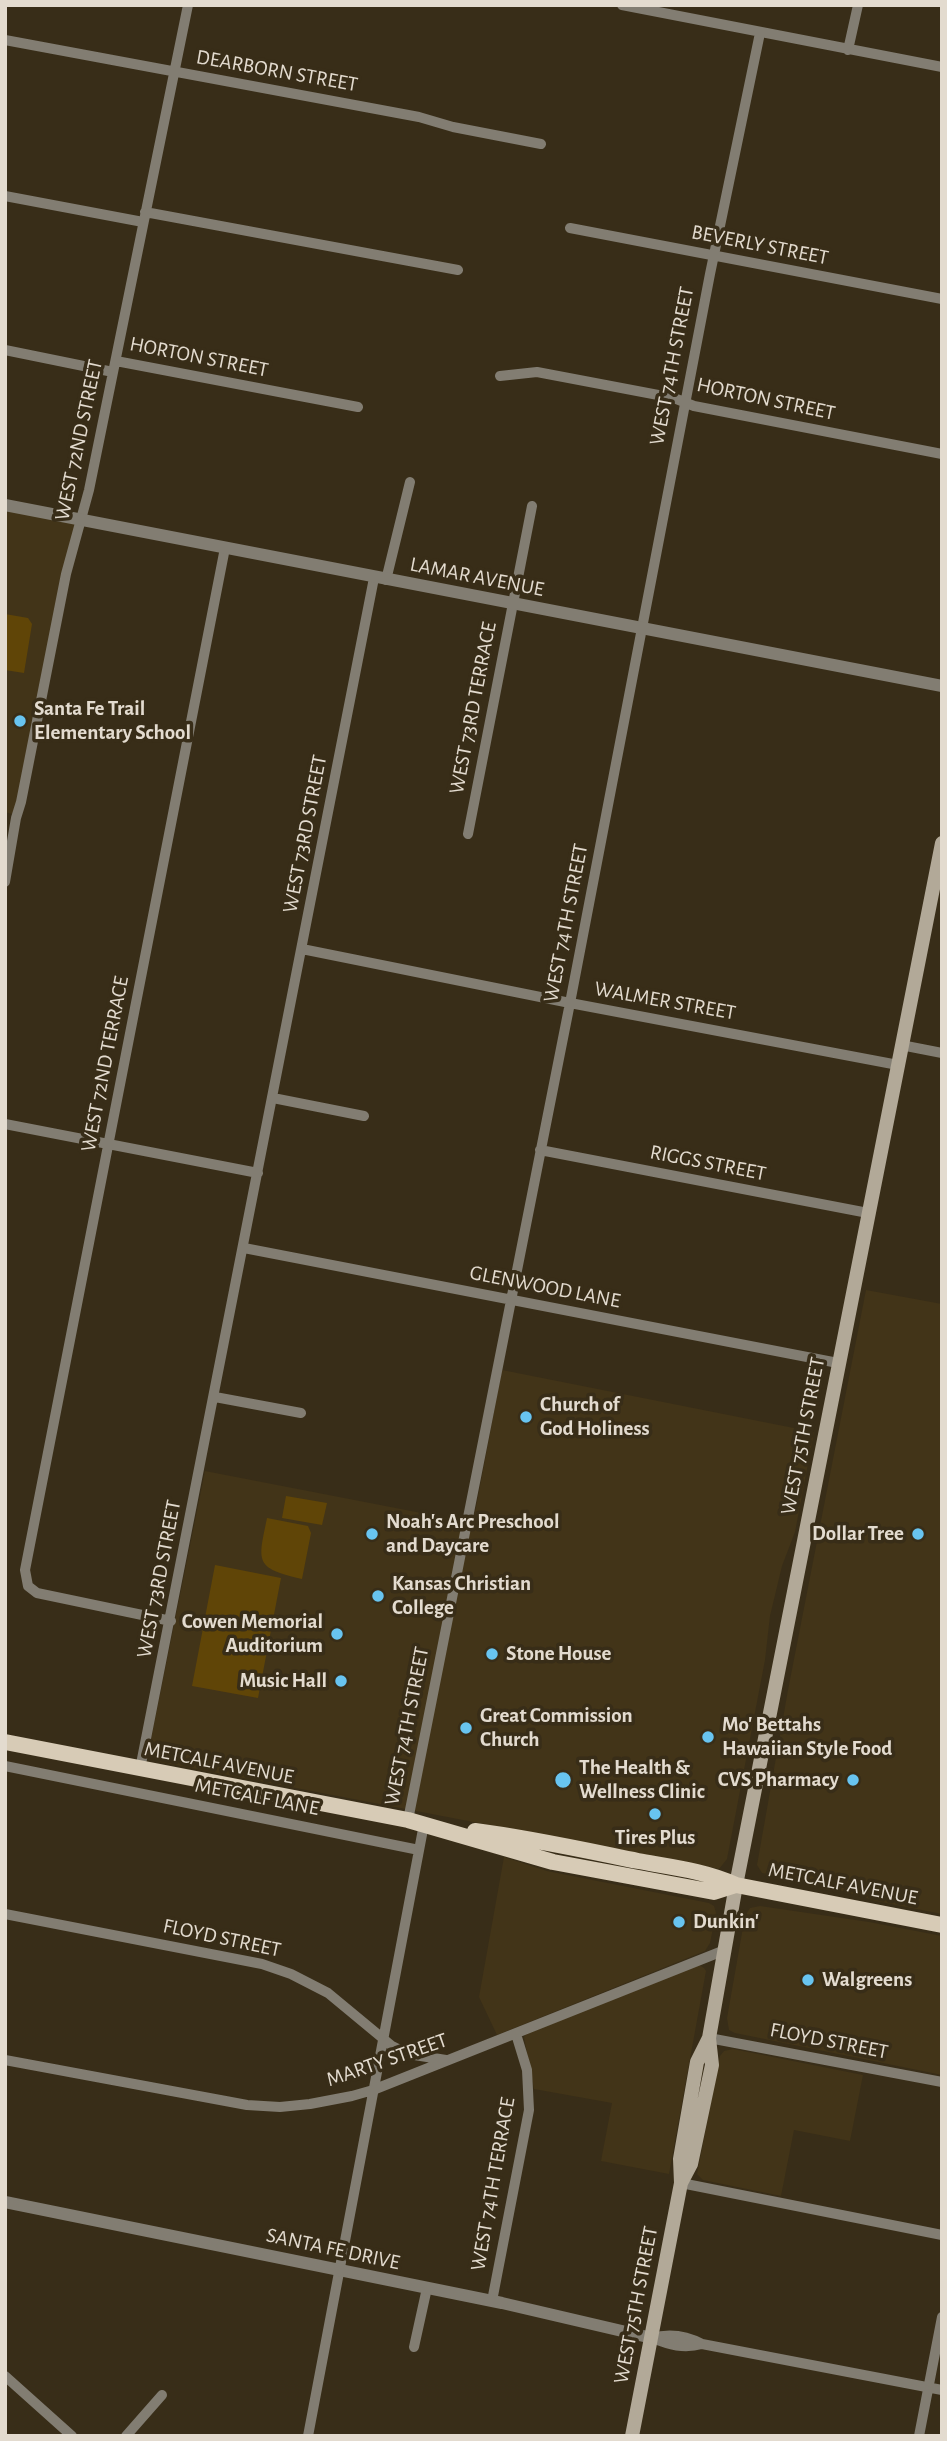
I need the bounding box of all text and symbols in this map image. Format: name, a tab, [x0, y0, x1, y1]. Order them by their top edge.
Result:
street label: DEARBORN STREET	[194, 44, 360, 98]
street label: BEVERLY STREET	[689, 219, 831, 271]
street label: WEST 74TH STREET	[644, 284, 700, 448]
street label: HORTON STREET	[127, 331, 271, 383]
street label: WEST 72ND STREET	[50, 357, 108, 523]
street label: HORTON STREET	[694, 372, 838, 426]
street label: LAMAR AVENUE	[408, 552, 546, 602]
street label: WEST 73RD TERRACE	[444, 620, 502, 796]
place label: Santa Fe Trail Elementary School	[34, 696, 191, 746]
marker: Santa Fe Trail Elementary School	[12, 713, 28, 729]
street label: WEST 73RD STREET	[277, 753, 333, 915]
street label: WEST 74TH STREET	[538, 841, 594, 1005]
street label: WEST 72ND TERRACE	[76, 974, 134, 1154]
street label: WALMER STREET	[592, 976, 738, 1026]
street label: RIGGS STREET	[648, 1139, 768, 1187]
street label: GLENWOOD LANE	[468, 1260, 622, 1314]
street label: WEST 75TH STREET	[775, 1355, 831, 1517]
place label: Church of God Holiness	[540, 1392, 650, 1442]
marker: Church of God Holiness	[518, 1409, 534, 1425]
street label: WEST 73RD STREET	[131, 1498, 187, 1660]
place label: Noah's Arc Preschool and Daycare	[386, 1509, 559, 1559]
place label: Dollar Tree	[812, 1521, 904, 1547]
marker: Noah's Arc Preschool and Daycare	[364, 1526, 380, 1542]
marker: Dollar Tree	[910, 1526, 926, 1542]
place label: Kansas Christian College	[392, 1571, 531, 1621]
marker: Kansas Christian College	[370, 1588, 386, 1604]
place label: Cowen Memorial Auditorium	[182, 1609, 323, 1659]
marker: Cowen Memorial Auditorium	[329, 1626, 345, 1642]
place label: Stone House	[506, 1641, 611, 1667]
street label: WEST 74TH STREET	[379, 1644, 435, 1808]
marker: Stone House	[484, 1646, 500, 1662]
place label: Music Hall	[239, 1668, 327, 1694]
marker: Music Hall	[333, 1673, 349, 1689]
place label: Great Commission Church	[480, 1703, 633, 1753]
place label: Mo' Bettahs Hawaiian Style Food	[722, 1712, 892, 1762]
marker: Great Commission Church	[458, 1720, 474, 1736]
marker: Mo' Bettahs Hawaiian Style Food	[700, 1729, 716, 1745]
street label: METCALF AVENUE	[142, 1736, 296, 1790]
place label: The Health & Wellness Clinic	[579, 1755, 705, 1805]
place label: CVS Pharmacy	[718, 1767, 839, 1793]
marker: The Health & Wellness Clinic	[553, 1770, 573, 1790]
marker: CVS Pharmacy	[845, 1772, 861, 1788]
street label: METCALF LANE	[193, 1773, 321, 1821]
marker: Tires Plus	[647, 1806, 663, 1822]
place label: Tires Plus	[615, 1825, 695, 1851]
street label: METCALF AVENUE	[766, 1857, 920, 1911]
place label: Dunkin'	[693, 1909, 759, 1935]
street label: FLOYD STREET	[161, 1913, 283, 1963]
marker: Dunkin'	[671, 1914, 687, 1930]
place label: Walgreens	[822, 1967, 912, 1993]
marker: Walgreens	[800, 1972, 816, 1988]
street label: FLOYD STREET	[768, 2017, 890, 2065]
street label: MARTY STREET	[323, 2027, 451, 2093]
street label: WEST 74TH TERRACE	[465, 2095, 521, 2273]
street label: SANTA FE DRIVE	[264, 2223, 402, 2275]
street label: WEST 75TH STREET	[608, 2224, 664, 2386]

